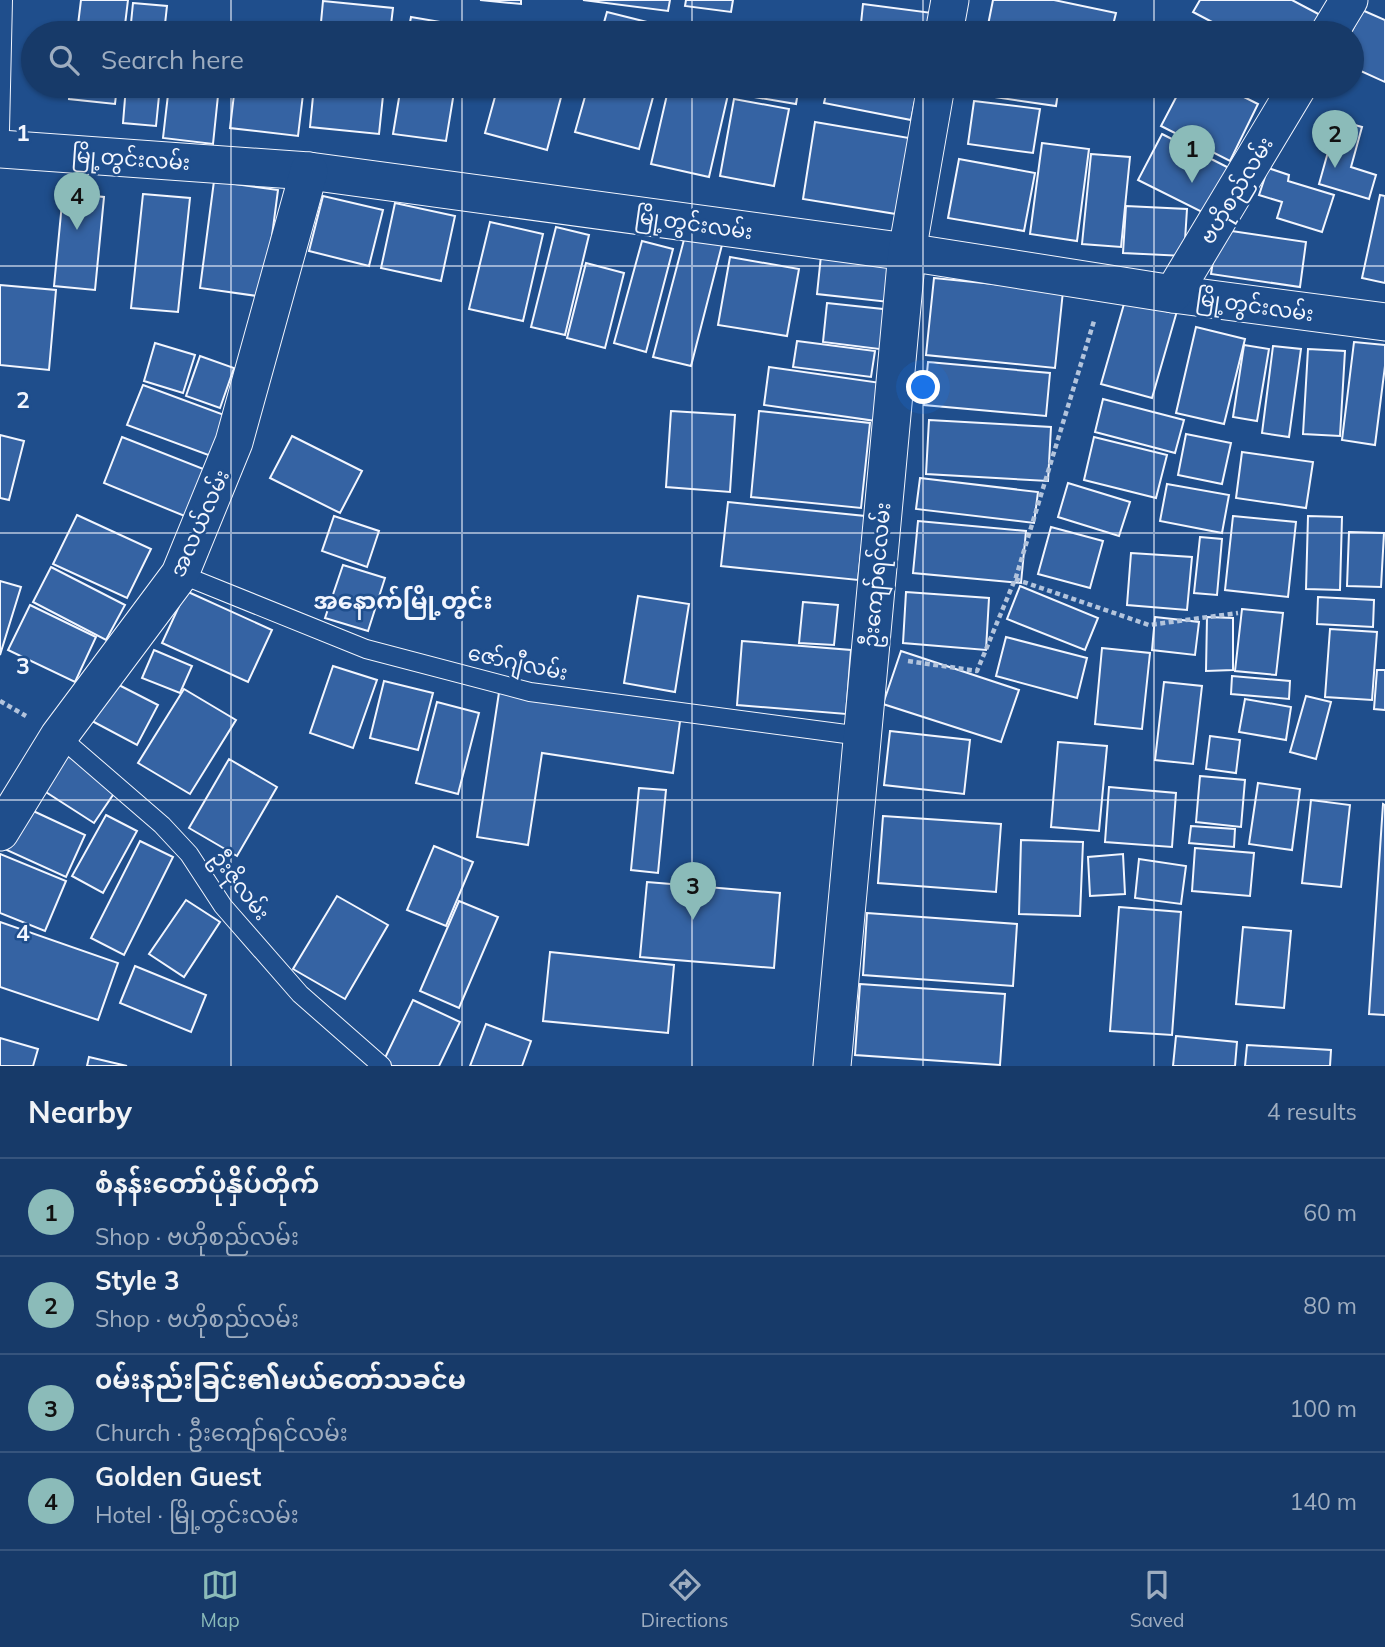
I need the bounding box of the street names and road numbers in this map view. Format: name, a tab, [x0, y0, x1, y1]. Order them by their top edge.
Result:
street label: ဗဟိုစည်လမ်း	[1192, 131, 1282, 251]
street label: မြို့တွင်းလမ်း	[71, 139, 191, 180]
street label: မြို့တွင်းလမ်း	[633, 200, 755, 249]
street label: မြို့တွင်းလမ်း	[1194, 282, 1316, 331]
street label: အလယ်လမ်း	[162, 464, 234, 581]
street label: ဦးကျော်ရင်လမ်း	[855, 501, 901, 649]
street label: ဇော်ဂျီလမ်း	[464, 637, 571, 691]
street label: ဦးဇိုလမ်း	[202, 844, 277, 928]

